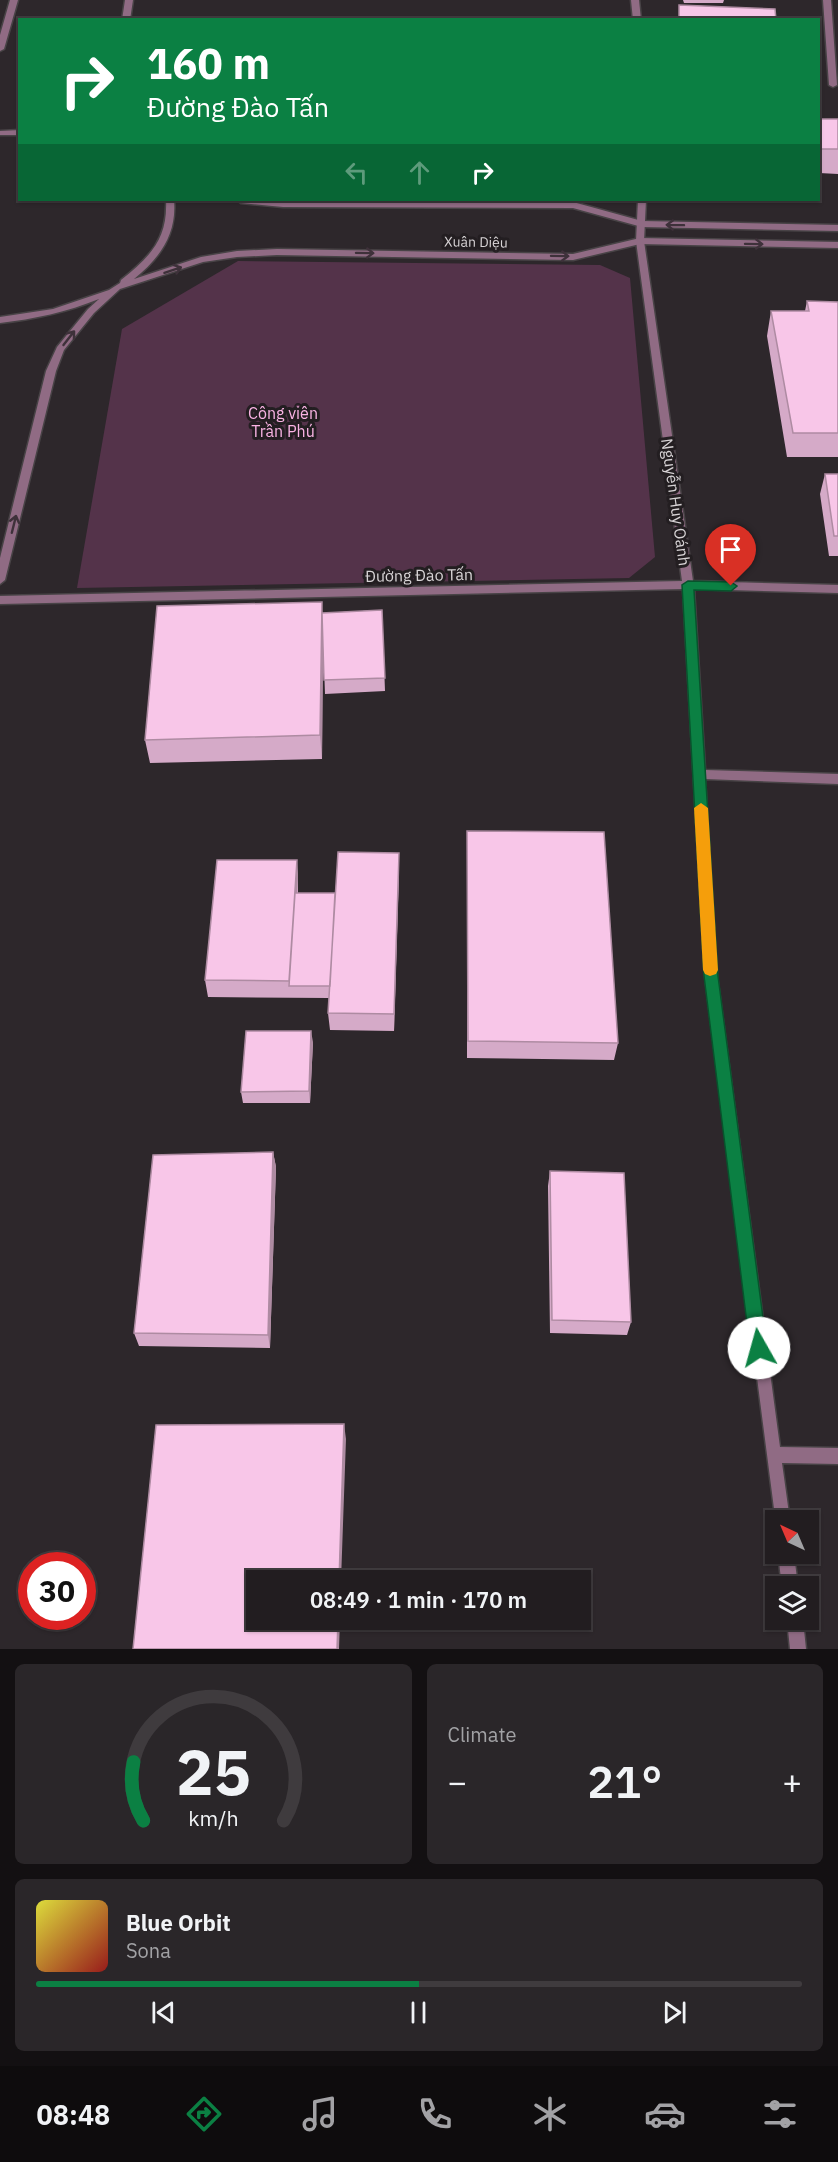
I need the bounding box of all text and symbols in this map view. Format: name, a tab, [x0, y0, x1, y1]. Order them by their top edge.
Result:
text: 160 m	[147, 36, 270, 91]
icon: right	[48, 42, 126, 120]
text: Đường Đào Tấn	[147, 89, 329, 124]
icon: left	[340, 156, 373, 189]
icon: ahead	[403, 156, 436, 189]
icon: right	[466, 156, 499, 189]
one-way arrow	[665, 219, 685, 231]
street label: Xuân Diệu	[444, 232, 508, 252]
one-way arrow	[743, 238, 763, 249]
one-way arrow	[355, 247, 375, 259]
one-way arrow	[550, 251, 570, 262]
one-way arrow	[163, 263, 181, 274]
one-way arrow	[62, 330, 75, 346]
park label: Công viên Trần Phú	[248, 403, 318, 441]
street label: Nguyễn Huy Oánh	[657, 437, 695, 567]
one-way arrow	[8, 514, 20, 533]
pin	[705, 524, 756, 586]
icon: arrive	[714, 533, 747, 566]
street label: Đường Đào Tấn	[365, 564, 473, 586]
position arrow	[727, 1316, 791, 1380]
north arrow	[765, 1510, 819, 1564]
map controls	[765, 1510, 819, 1630]
speed limit sign: 30	[18, 1552, 96, 1630]
button: layers	[765, 1576, 819, 1630]
text: 08:49 · 1 min · 170 m	[310, 1585, 527, 1614]
text: Climate	[448, 1721, 516, 1748]
text: 25	[176, 1731, 251, 1812]
text: 21°	[587, 1752, 662, 1810]
text: −	[448, 1760, 467, 1803]
text: +	[782, 1760, 802, 1803]
text: km/h	[188, 1804, 238, 1832]
text: Blue Orbit	[126, 1908, 231, 1937]
text: Sona	[126, 1937, 171, 1964]
icon: previous	[147, 1996, 180, 2029]
icon: pause	[402, 1996, 435, 2029]
icon: next	[658, 1996, 691, 2029]
icon: directions	[183, 2093, 225, 2135]
icon: music	[299, 2093, 341, 2135]
icon: phone	[414, 2093, 456, 2135]
icon: climate	[529, 2093, 571, 2135]
icon: car	[644, 2093, 686, 2135]
icon: filters	[759, 2093, 801, 2135]
text: 08:48	[37, 2097, 110, 2132]

